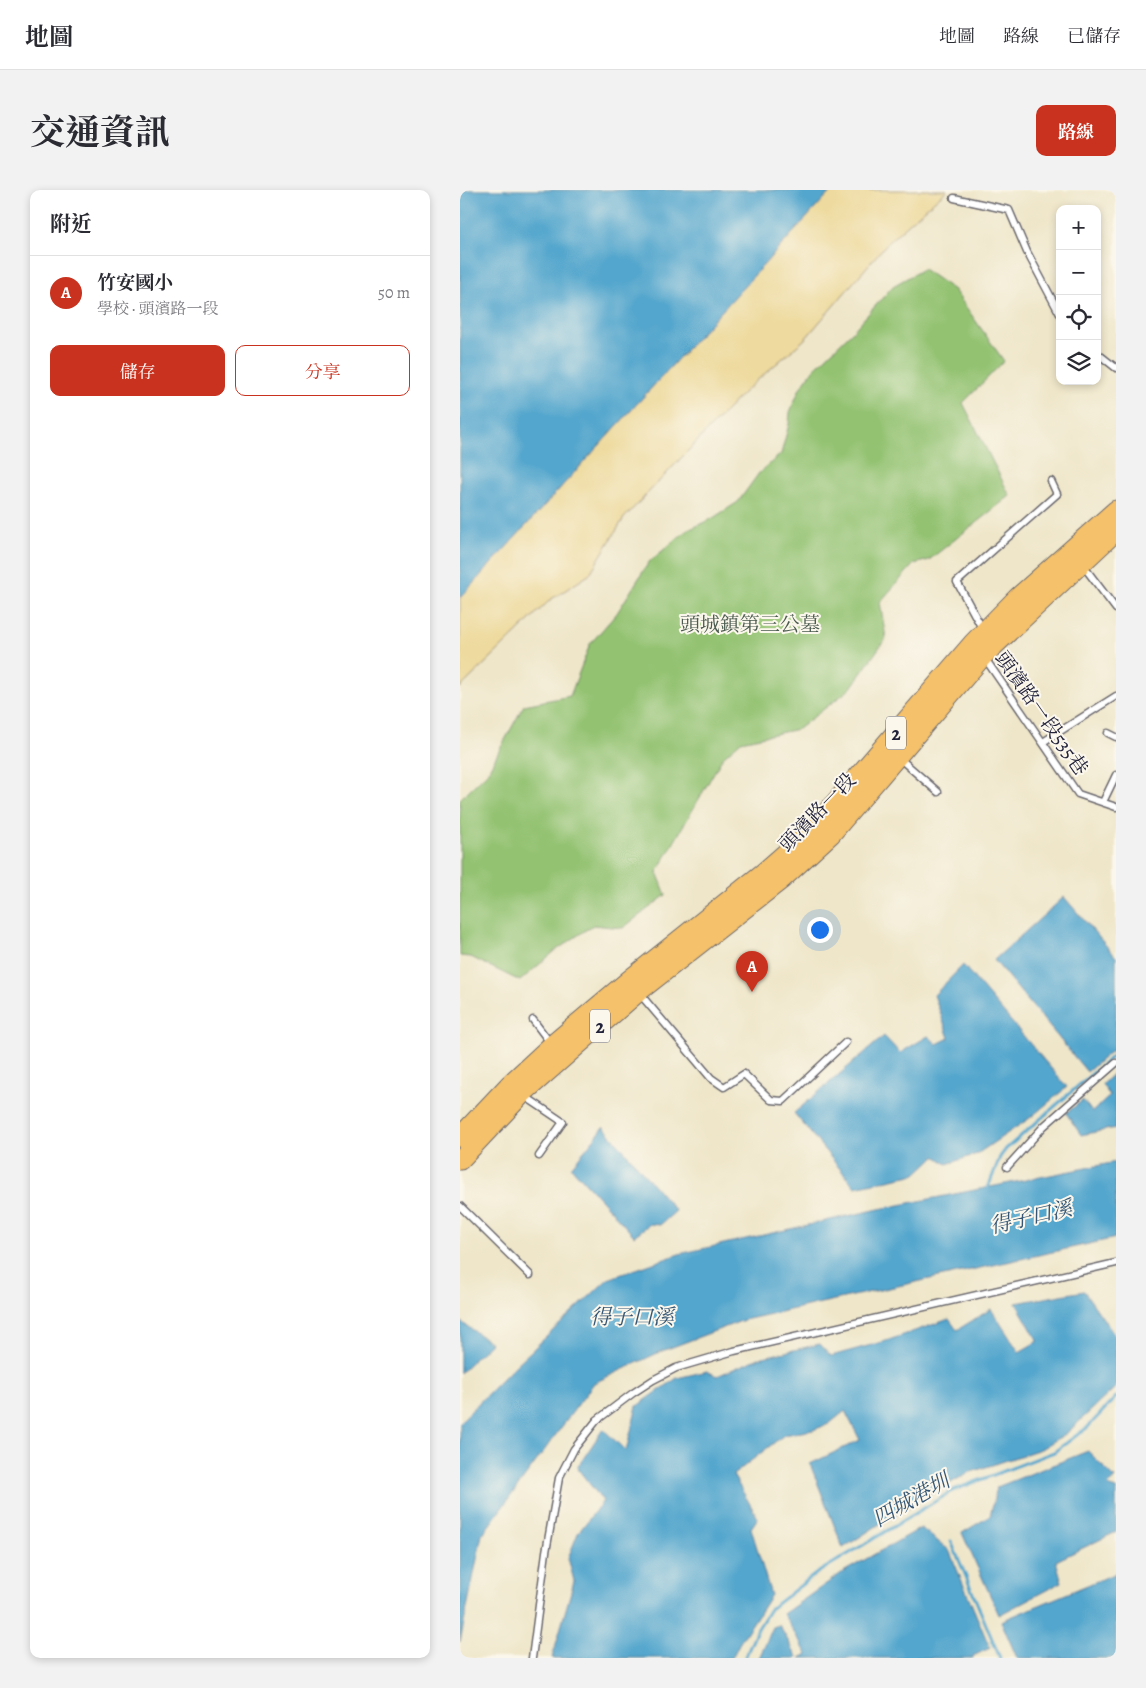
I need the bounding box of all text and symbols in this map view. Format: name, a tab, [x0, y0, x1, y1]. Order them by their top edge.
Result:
text: 地圖	[25, 21, 73, 53]
text: 地圖	[939, 24, 975, 48]
text: 路線	[1003, 24, 1039, 48]
text: 已儲存	[1067, 24, 1121, 48]
button: 路線	[1036, 105, 1116, 156]
text: 交通資訊	[30, 108, 170, 156]
map controls	[1056, 205, 1101, 385]
button: +	[1056, 205, 1101, 250]
text: 附近	[50, 210, 92, 238]
button: −	[1056, 250, 1101, 295]
text: 竹安國小	[97, 270, 173, 296]
text: A	[61, 282, 71, 304]
text: 50 m	[378, 282, 410, 304]
button: locate	[1056, 295, 1101, 340]
text: 學校 · 頭濱路一段	[97, 298, 219, 320]
button: layers	[1056, 340, 1101, 385]
button: 儲存	[50, 345, 225, 396]
button: 分享	[235, 345, 410, 396]
park label: 頭城鎮第三公墓	[680, 611, 820, 638]
street label: 頭濱路一段535巷	[989, 646, 1094, 781]
road number: 2	[886, 716, 906, 750]
street label: 頭濱路一段	[773, 767, 862, 858]
your location	[807, 917, 833, 943]
pin: A	[736, 951, 768, 992]
road number: 2	[590, 1009, 610, 1042]
water label: 得子口溪	[987, 1193, 1077, 1240]
water label: 得子口溪	[590, 1303, 676, 1331]
water label: 四城港圳	[868, 1465, 957, 1533]

